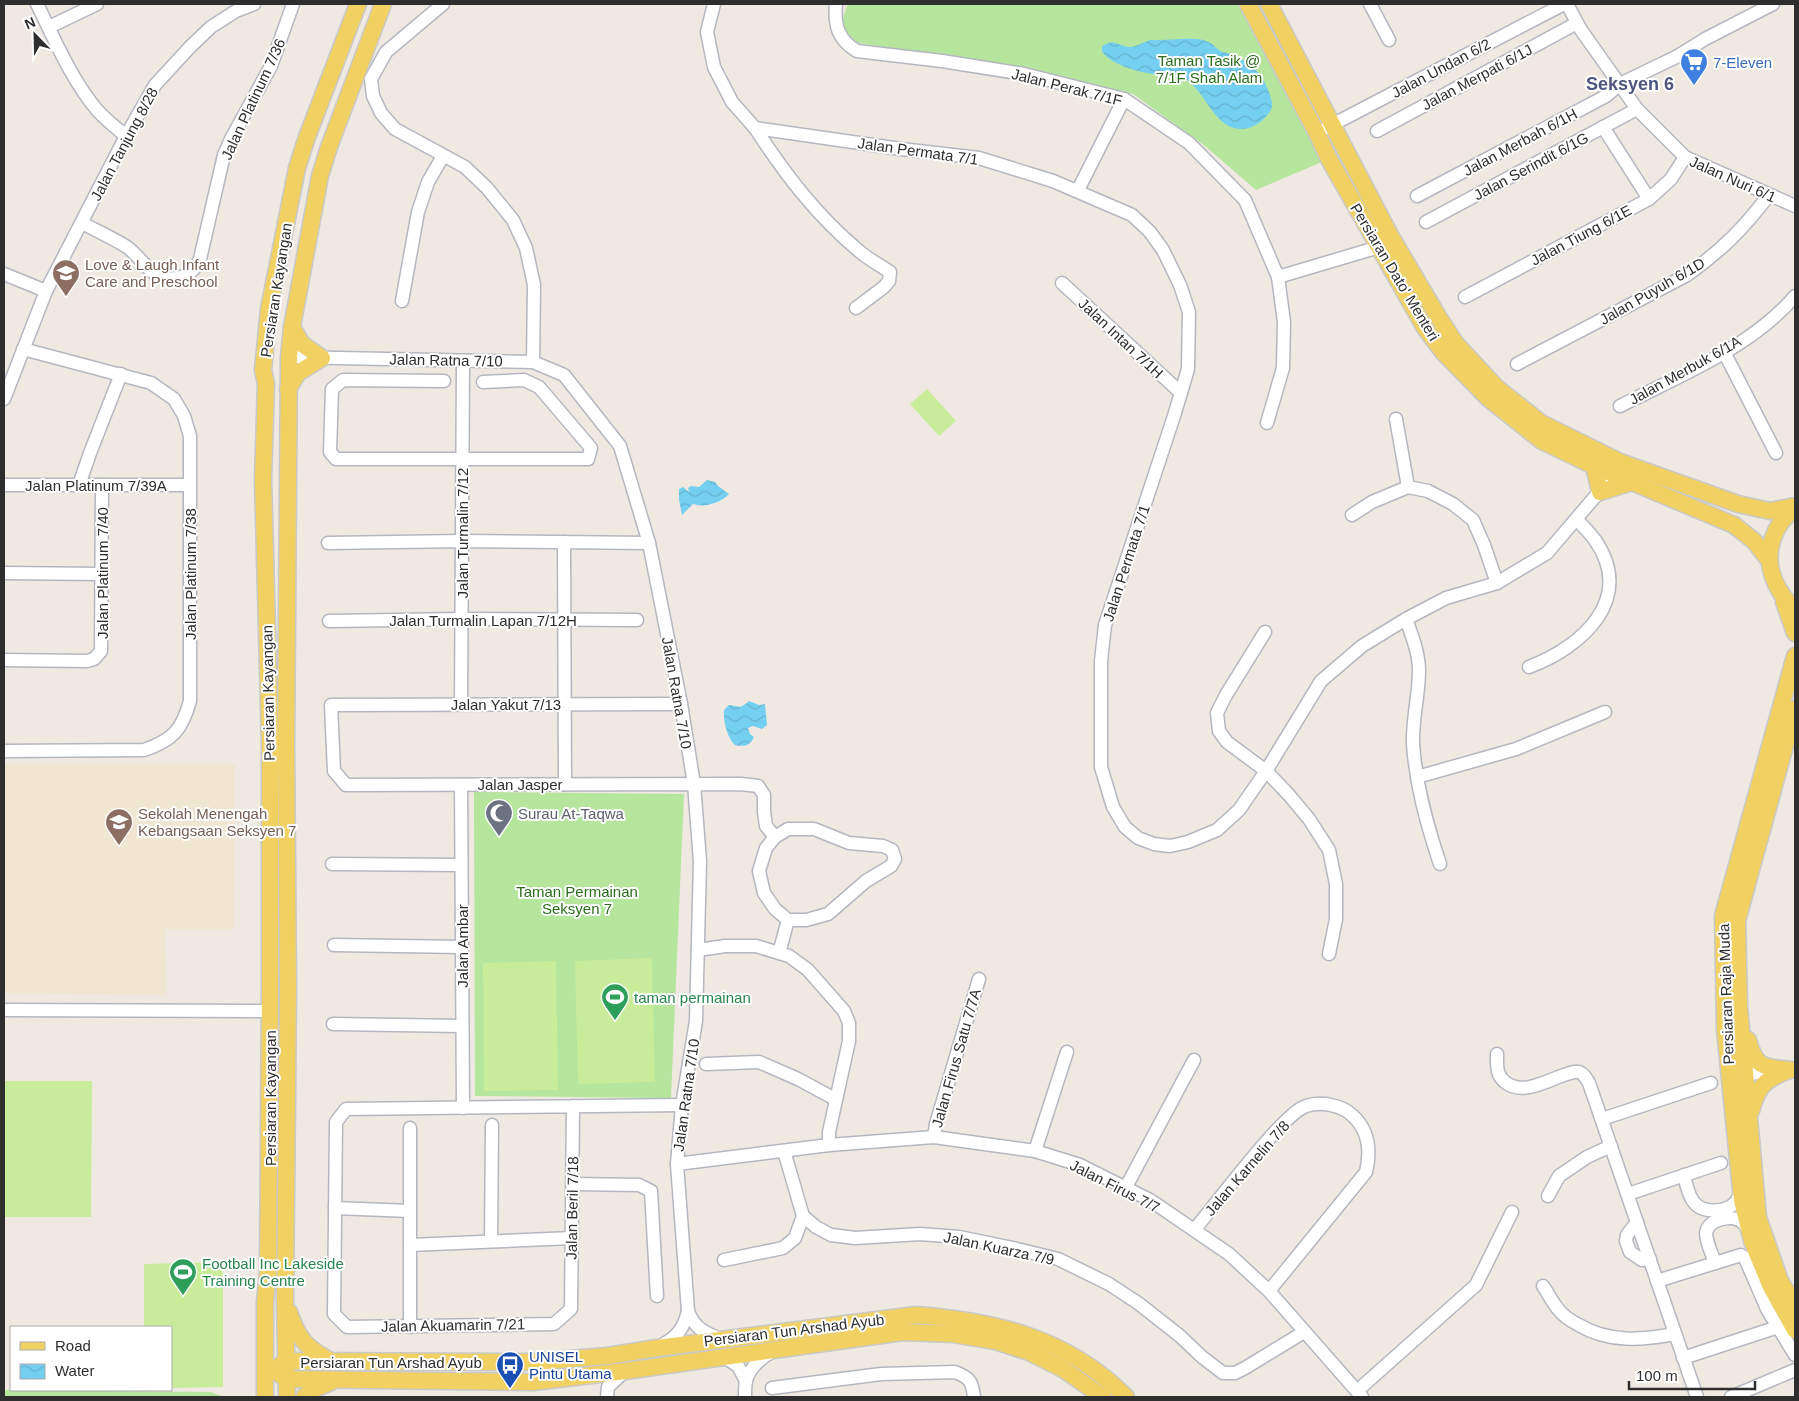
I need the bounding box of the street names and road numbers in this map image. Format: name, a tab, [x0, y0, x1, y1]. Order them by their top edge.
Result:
street label: Jalan Undan 6/2	[1389, 35, 1493, 101]
street label: Jalan Platinum 7/36	[217, 36, 289, 162]
street label: Jalan Merpati 6/1J	[1419, 41, 1535, 113]
street label: Jalan Perak 7/1F	[1010, 65, 1124, 109]
street label: Jalan Tanjung 8/28	[87, 85, 161, 203]
street label: Jalan Merbah 6/1H	[1460, 105, 1580, 179]
street label: Jalan Serindit 6/1G	[1471, 129, 1591, 203]
street label: Jalan Permata 7/1	[857, 134, 979, 168]
street label: Jalan Nuri 6/1	[1687, 152, 1779, 206]
street label: Persiaran Dato' Menteri	[1347, 200, 1443, 344]
street label: Jalan Tiung 6/1E	[1528, 201, 1634, 269]
street label: Persiaran Kayangan	[257, 222, 295, 358]
street label: Jalan Puyuh 6/1D	[1596, 254, 1708, 328]
street label: Jalan Intan 7/1H	[1075, 295, 1167, 381]
street label: Jalan Merbuk 6/1A	[1626, 332, 1744, 408]
street label: Jalan Ratna 7/10	[389, 351, 503, 369]
street label: Jalan Turmalin 7/12	[454, 468, 471, 598]
street label: Jalan Platinum 7/39A	[25, 477, 167, 494]
street label: Jalan Permata 7/1	[1099, 502, 1153, 624]
street label: Jalan Platinum 7/40	[94, 507, 111, 639]
street label: Jalan Platinum 7/38	[182, 508, 199, 640]
street label: Jalan Turmalin Lapan 7/12H	[389, 612, 577, 629]
street label: Persiaran Kayangan	[258, 625, 278, 761]
street label: Jalan Ratna 7/10	[659, 636, 695, 750]
street label: Jalan Yakut 7/13	[451, 696, 561, 713]
street label: Jalan Jasper	[477, 776, 563, 793]
street label: Jalan Ambar	[454, 904, 471, 988]
street label: Persiaran Raja Muda	[1715, 923, 1737, 1065]
street label: Jalan Firus Satu 7/7A	[928, 987, 984, 1129]
street label: Persiaran Kayangan	[262, 1030, 279, 1166]
street label: Jalan Ratna 7/10	[670, 1038, 702, 1152]
street label: Jalan Karnelin 7/8	[1201, 1117, 1293, 1219]
street label: Jalan Beril 7/18	[563, 1156, 581, 1260]
street label: Jalan Firus 7/7	[1067, 1156, 1163, 1216]
street label: Jalan Kuarza 7/9	[942, 1228, 1056, 1268]
street label: Persiaran Tun Arshad Ayub	[703, 1311, 885, 1349]
street label: Jalan Akuamarin 7/21	[381, 1315, 525, 1335]
street label: Persiaran Tun Arshad Ayub	[300, 1354, 482, 1371]

